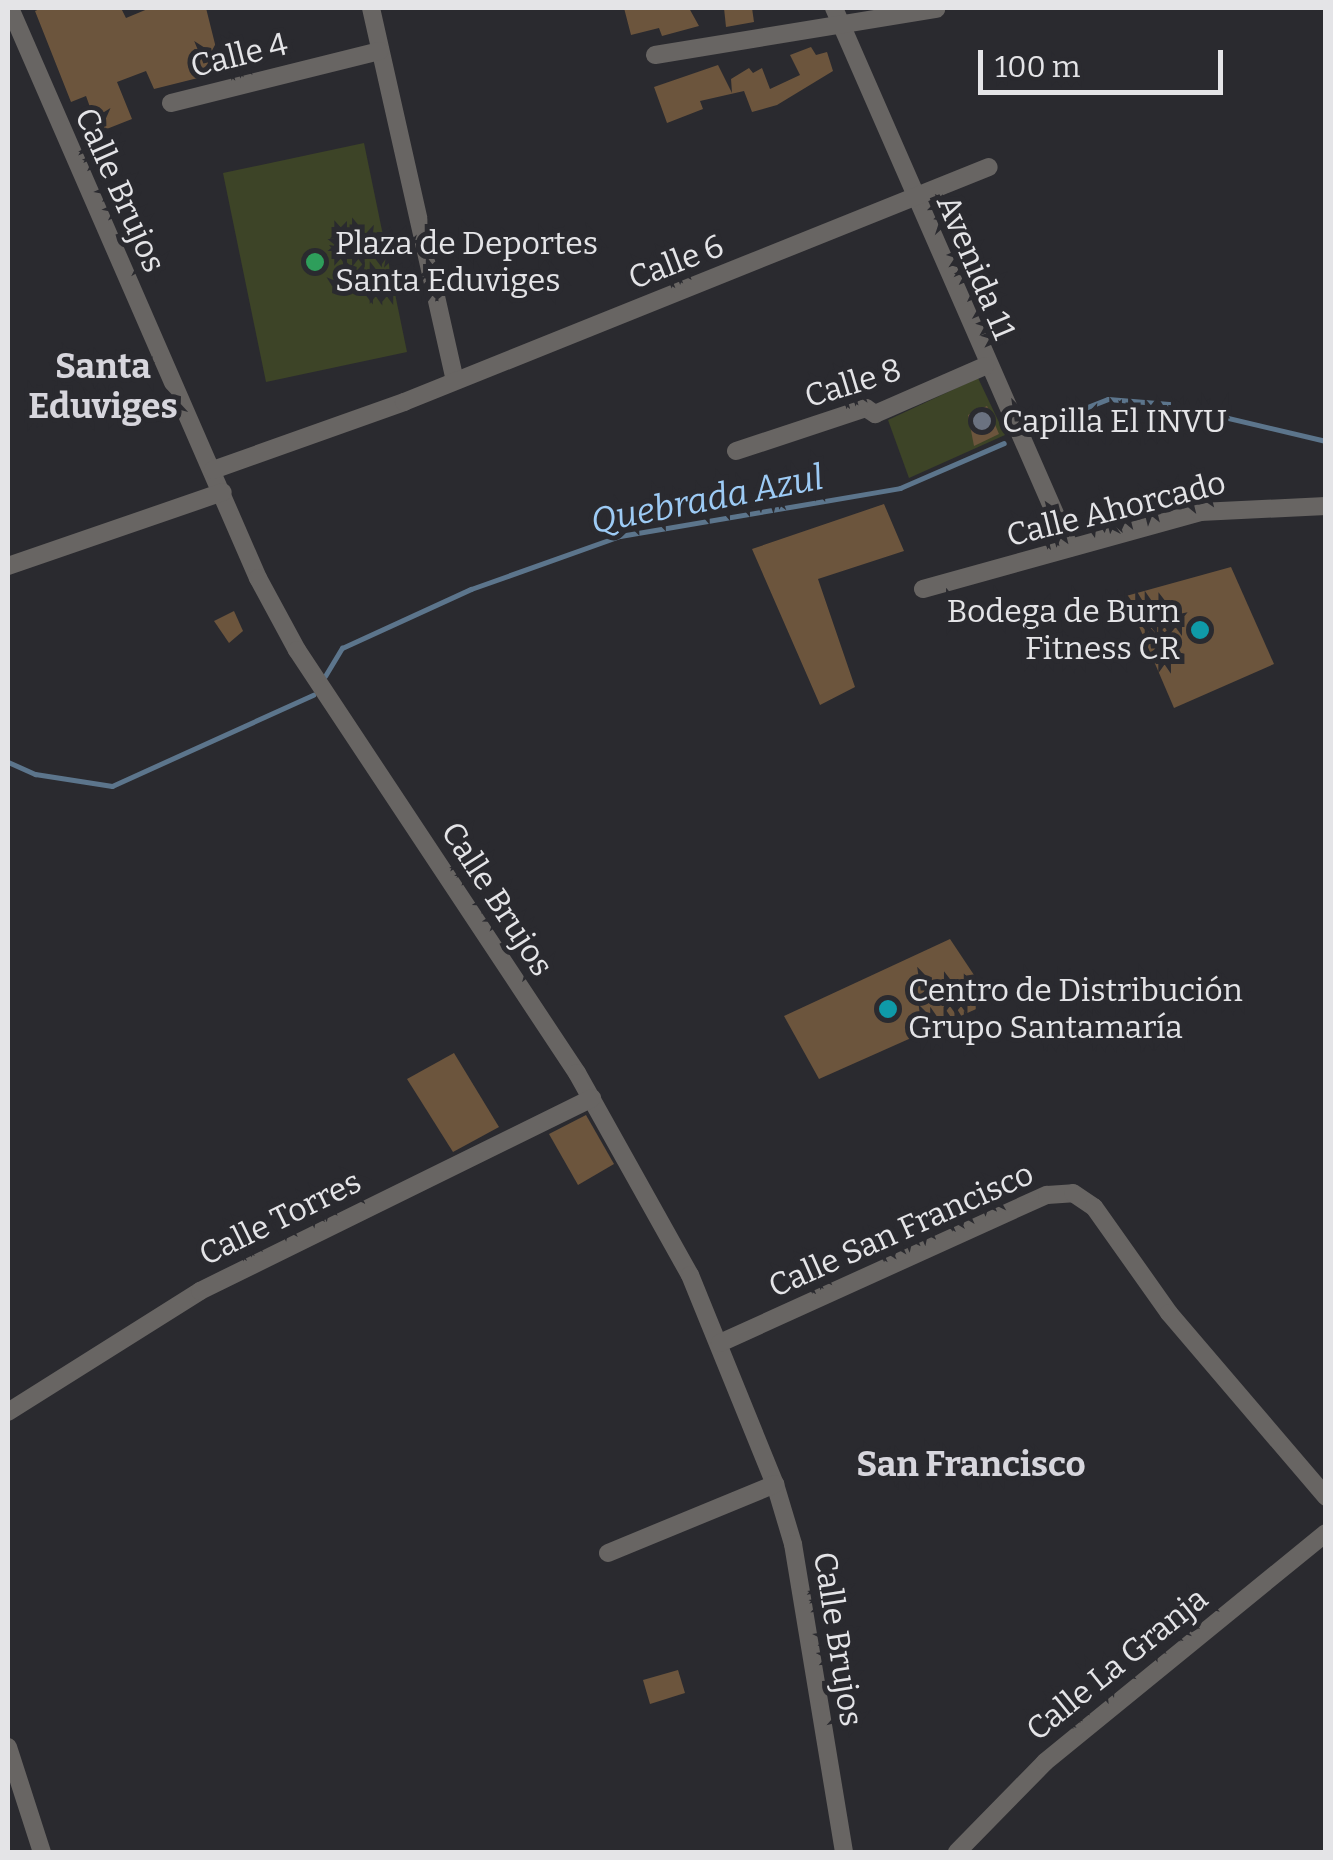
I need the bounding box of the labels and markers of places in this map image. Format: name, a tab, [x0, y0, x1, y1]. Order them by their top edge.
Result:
place label: Plaza de Deportes Santa Eduviges	[335, 225, 598, 300]
marker: Plaza de Deportes Santa Eduviges	[304, 251, 326, 273]
place label: Capilla El INVU	[1002, 402, 1227, 440]
marker: Capilla El INVU	[971, 410, 993, 432]
place label: Bodega de Burn Fitness CR	[947, 593, 1180, 668]
marker: Bodega de Burn Fitness CR	[1189, 619, 1211, 641]
place label: Centro de Distribución Grupo Santamaría	[908, 972, 1243, 1047]
marker: Centro de Distribución Grupo Santamaría	[877, 998, 899, 1020]

